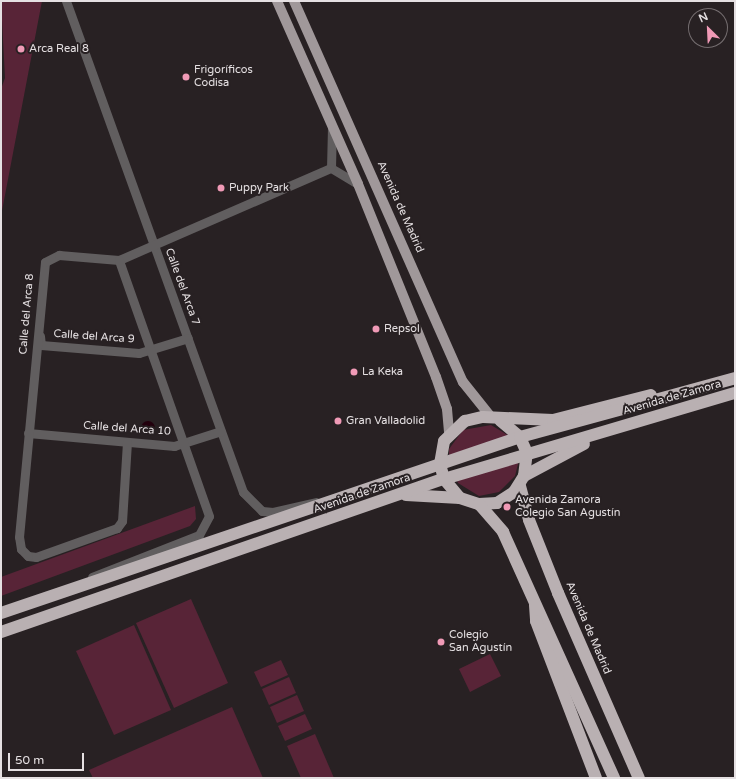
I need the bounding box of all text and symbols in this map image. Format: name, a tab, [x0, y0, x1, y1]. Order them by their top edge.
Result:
north arrow	[688, 8, 728, 48]
text: N	[697, 10, 710, 25]
place label: Arca Real 8	[29, 42, 89, 56]
marker: Arca Real 8	[16, 44, 26, 54]
place label: Frigoríficos Codisa	[194, 64, 253, 90]
marker: Frigoríficos Codisa	[181, 72, 191, 82]
street label: Avenida de Madrid	[374, 159, 426, 255]
place label: Puppy Park	[229, 181, 289, 195]
marker: Puppy Park	[216, 183, 226, 193]
street label: Calle del Arca 7	[162, 247, 202, 327]
street label: Calle del Arca 8	[17, 273, 37, 355]
place label: Repsol	[384, 322, 420, 336]
marker: Repsol	[371, 324, 381, 334]
street label: Calle del Arca 9	[53, 328, 135, 346]
place label: La Keka	[362, 365, 403, 379]
marker: La Keka	[349, 367, 359, 377]
street label: Avenida de Zamora	[621, 378, 723, 418]
place label: Gran Valladolid	[346, 414, 425, 428]
marker: Gran Valladolid	[333, 416, 343, 426]
street label: Calle del Arca 10	[83, 419, 171, 439]
street label: Avenida de Zamora	[312, 471, 412, 517]
place label: Avenida Zamora Colegio San Agustín	[515, 494, 620, 520]
marker: Avenida Zamora Colegio San Agustín	[502, 502, 512, 512]
street label: Avenida de Madrid	[563, 580, 613, 676]
place label: Colegio San Agustín	[449, 629, 512, 655]
marker: Colegio San Agustín	[436, 637, 446, 647]
scale bar	[10, 745, 86, 771]
text: 50 m	[15, 753, 44, 767]

